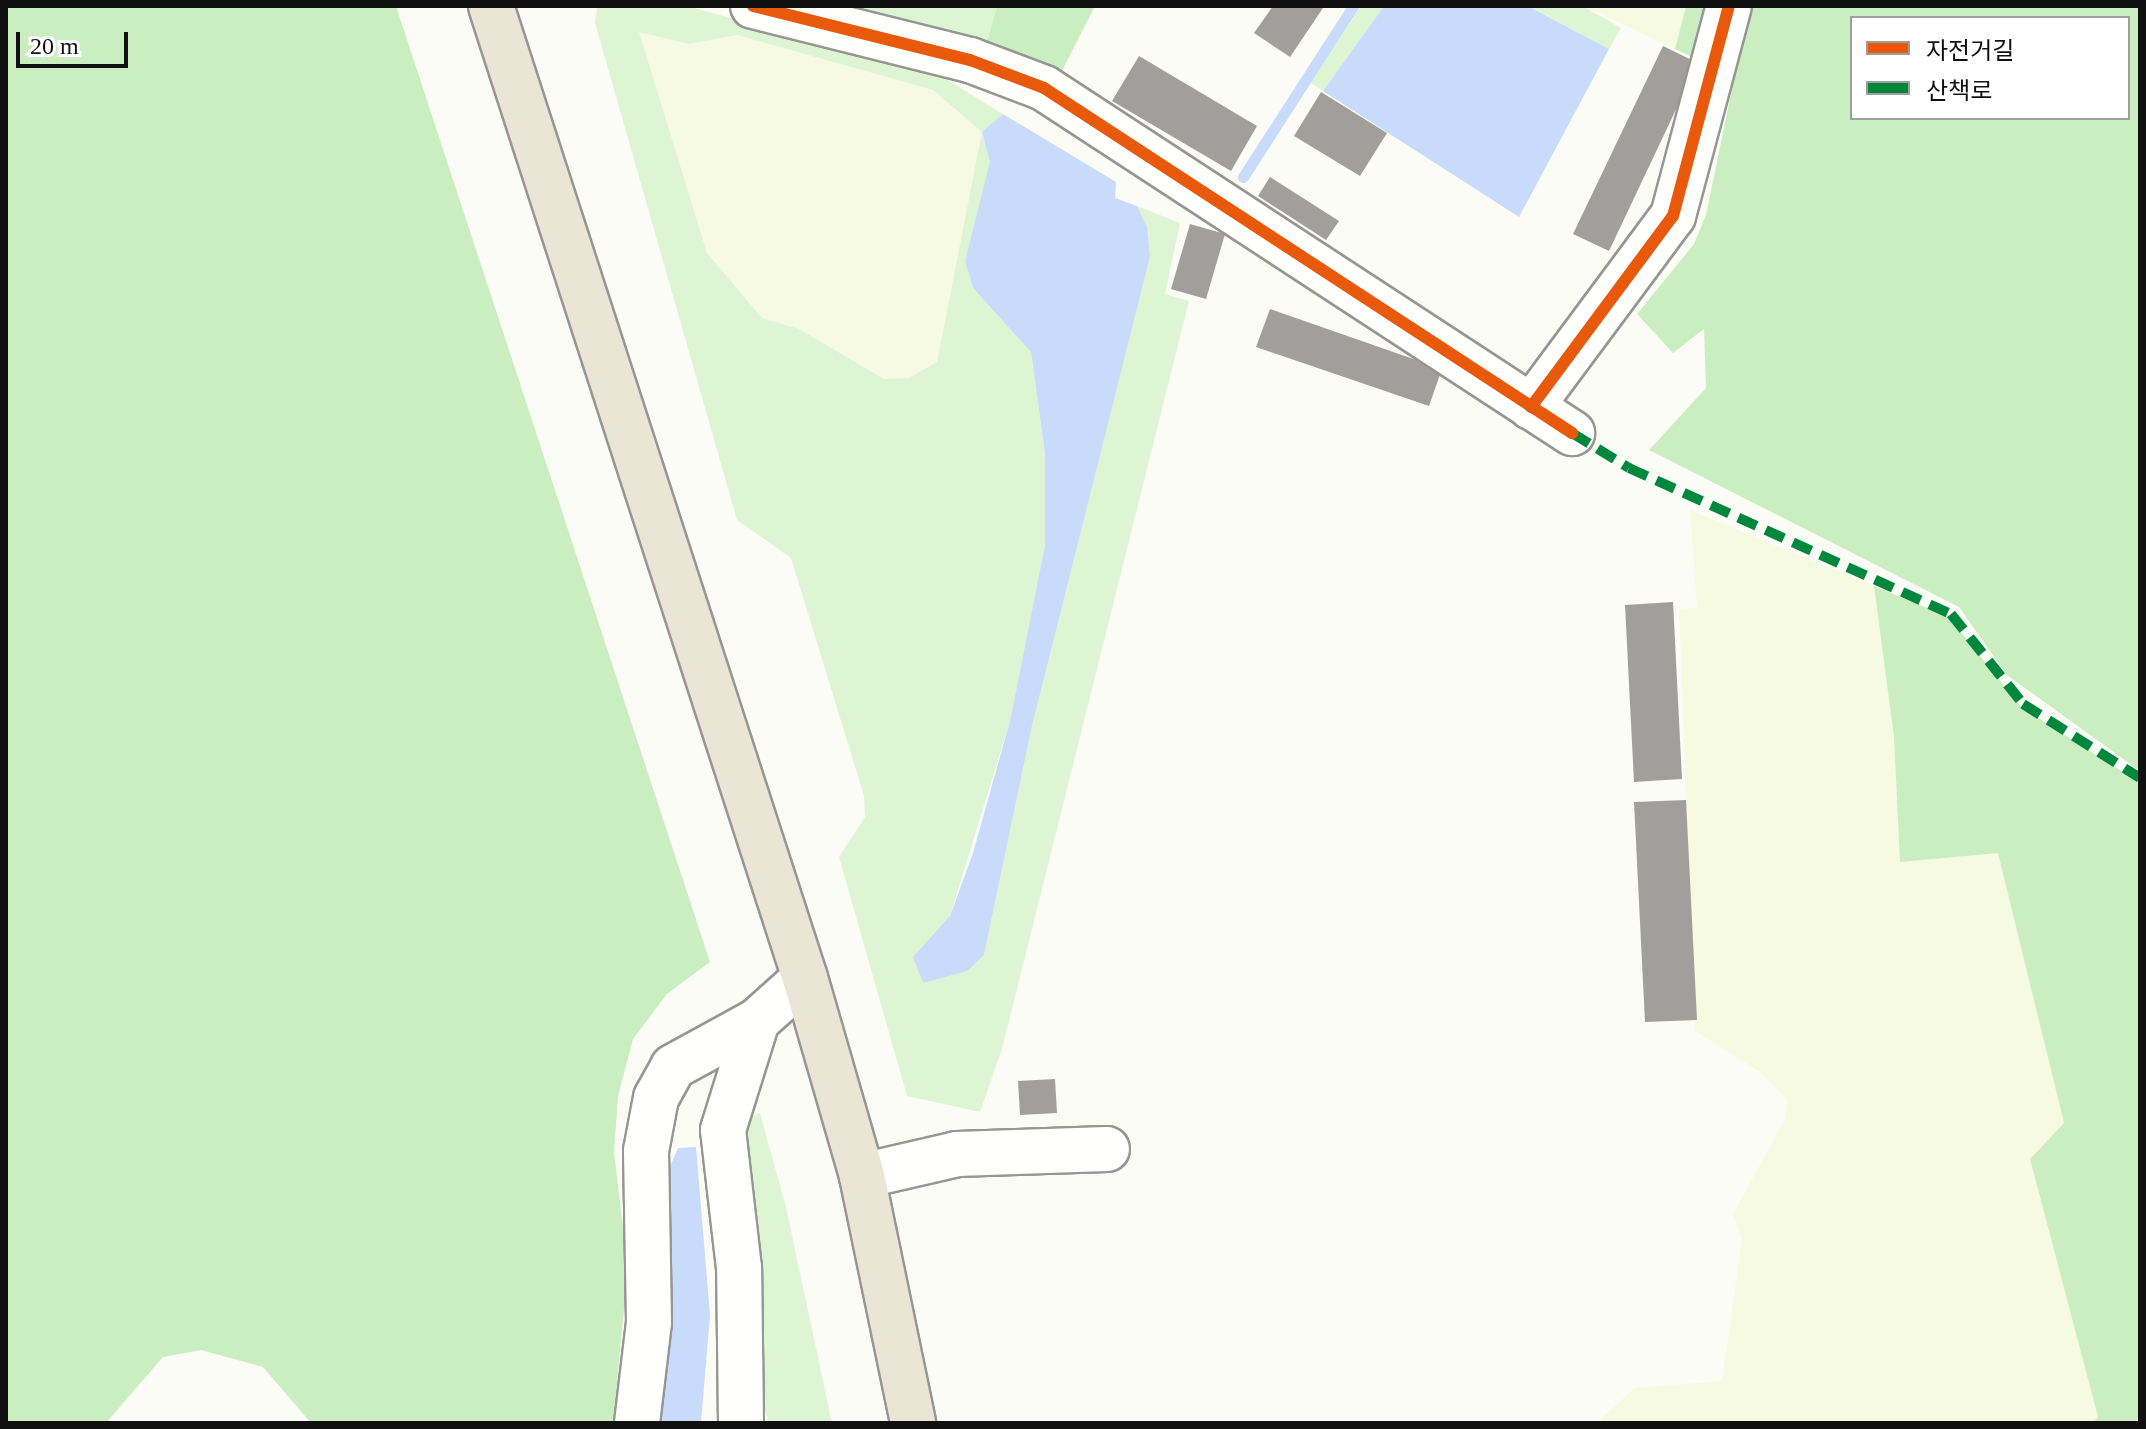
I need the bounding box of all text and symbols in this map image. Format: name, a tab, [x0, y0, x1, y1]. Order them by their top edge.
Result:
scale bar	[20, 16, 132, 66]
legend	[1850, 16, 2130, 120]
text: 20 m	[30, 33, 79, 59]
text: 자전거길	[1926, 38, 2014, 64]
text: 산책로	[1926, 78, 1992, 104]

